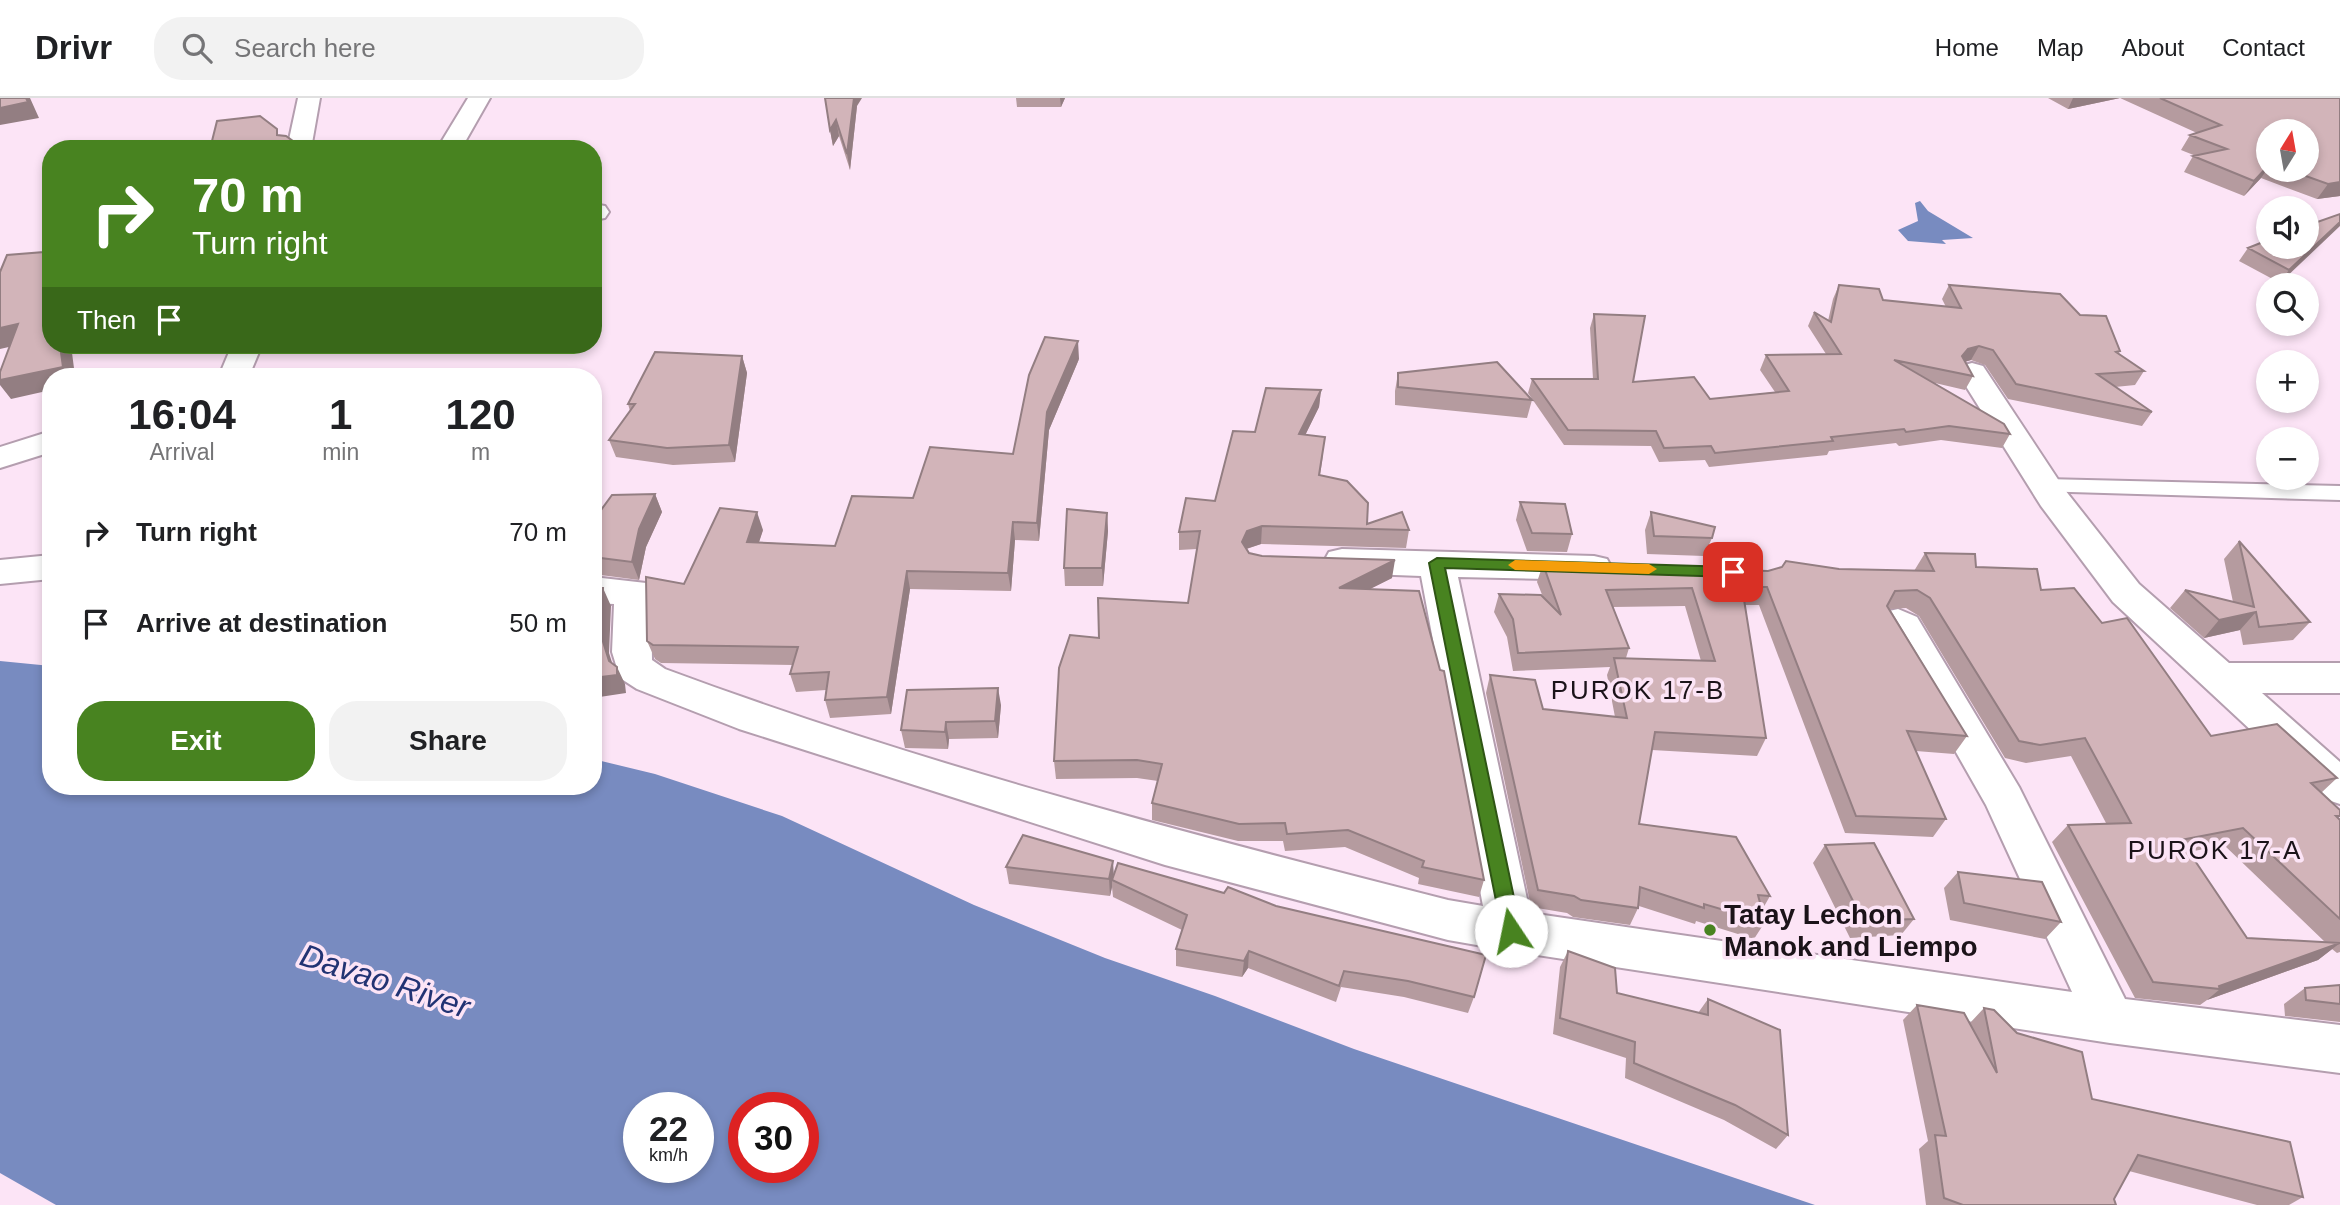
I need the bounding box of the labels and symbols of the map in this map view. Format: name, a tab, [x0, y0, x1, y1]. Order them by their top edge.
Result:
north arrow	[2256, 119, 2319, 182]
pin	[1703, 542, 1763, 602]
district label: PUROK 17-B	[1551, 675, 1725, 705]
district label: PUROK 17-A	[2128, 835, 2302, 865]
position arrow	[1474, 894, 1548, 968]
place label: Tatay Lechon Manok and Liempo	[1724, 899, 1978, 962]
marker: Tatay Lechon Manok and Liempo	[1702, 922, 1718, 938]
water label: Davao River	[296, 937, 476, 1026]
speed limit sign: 30	[728, 1092, 819, 1183]

